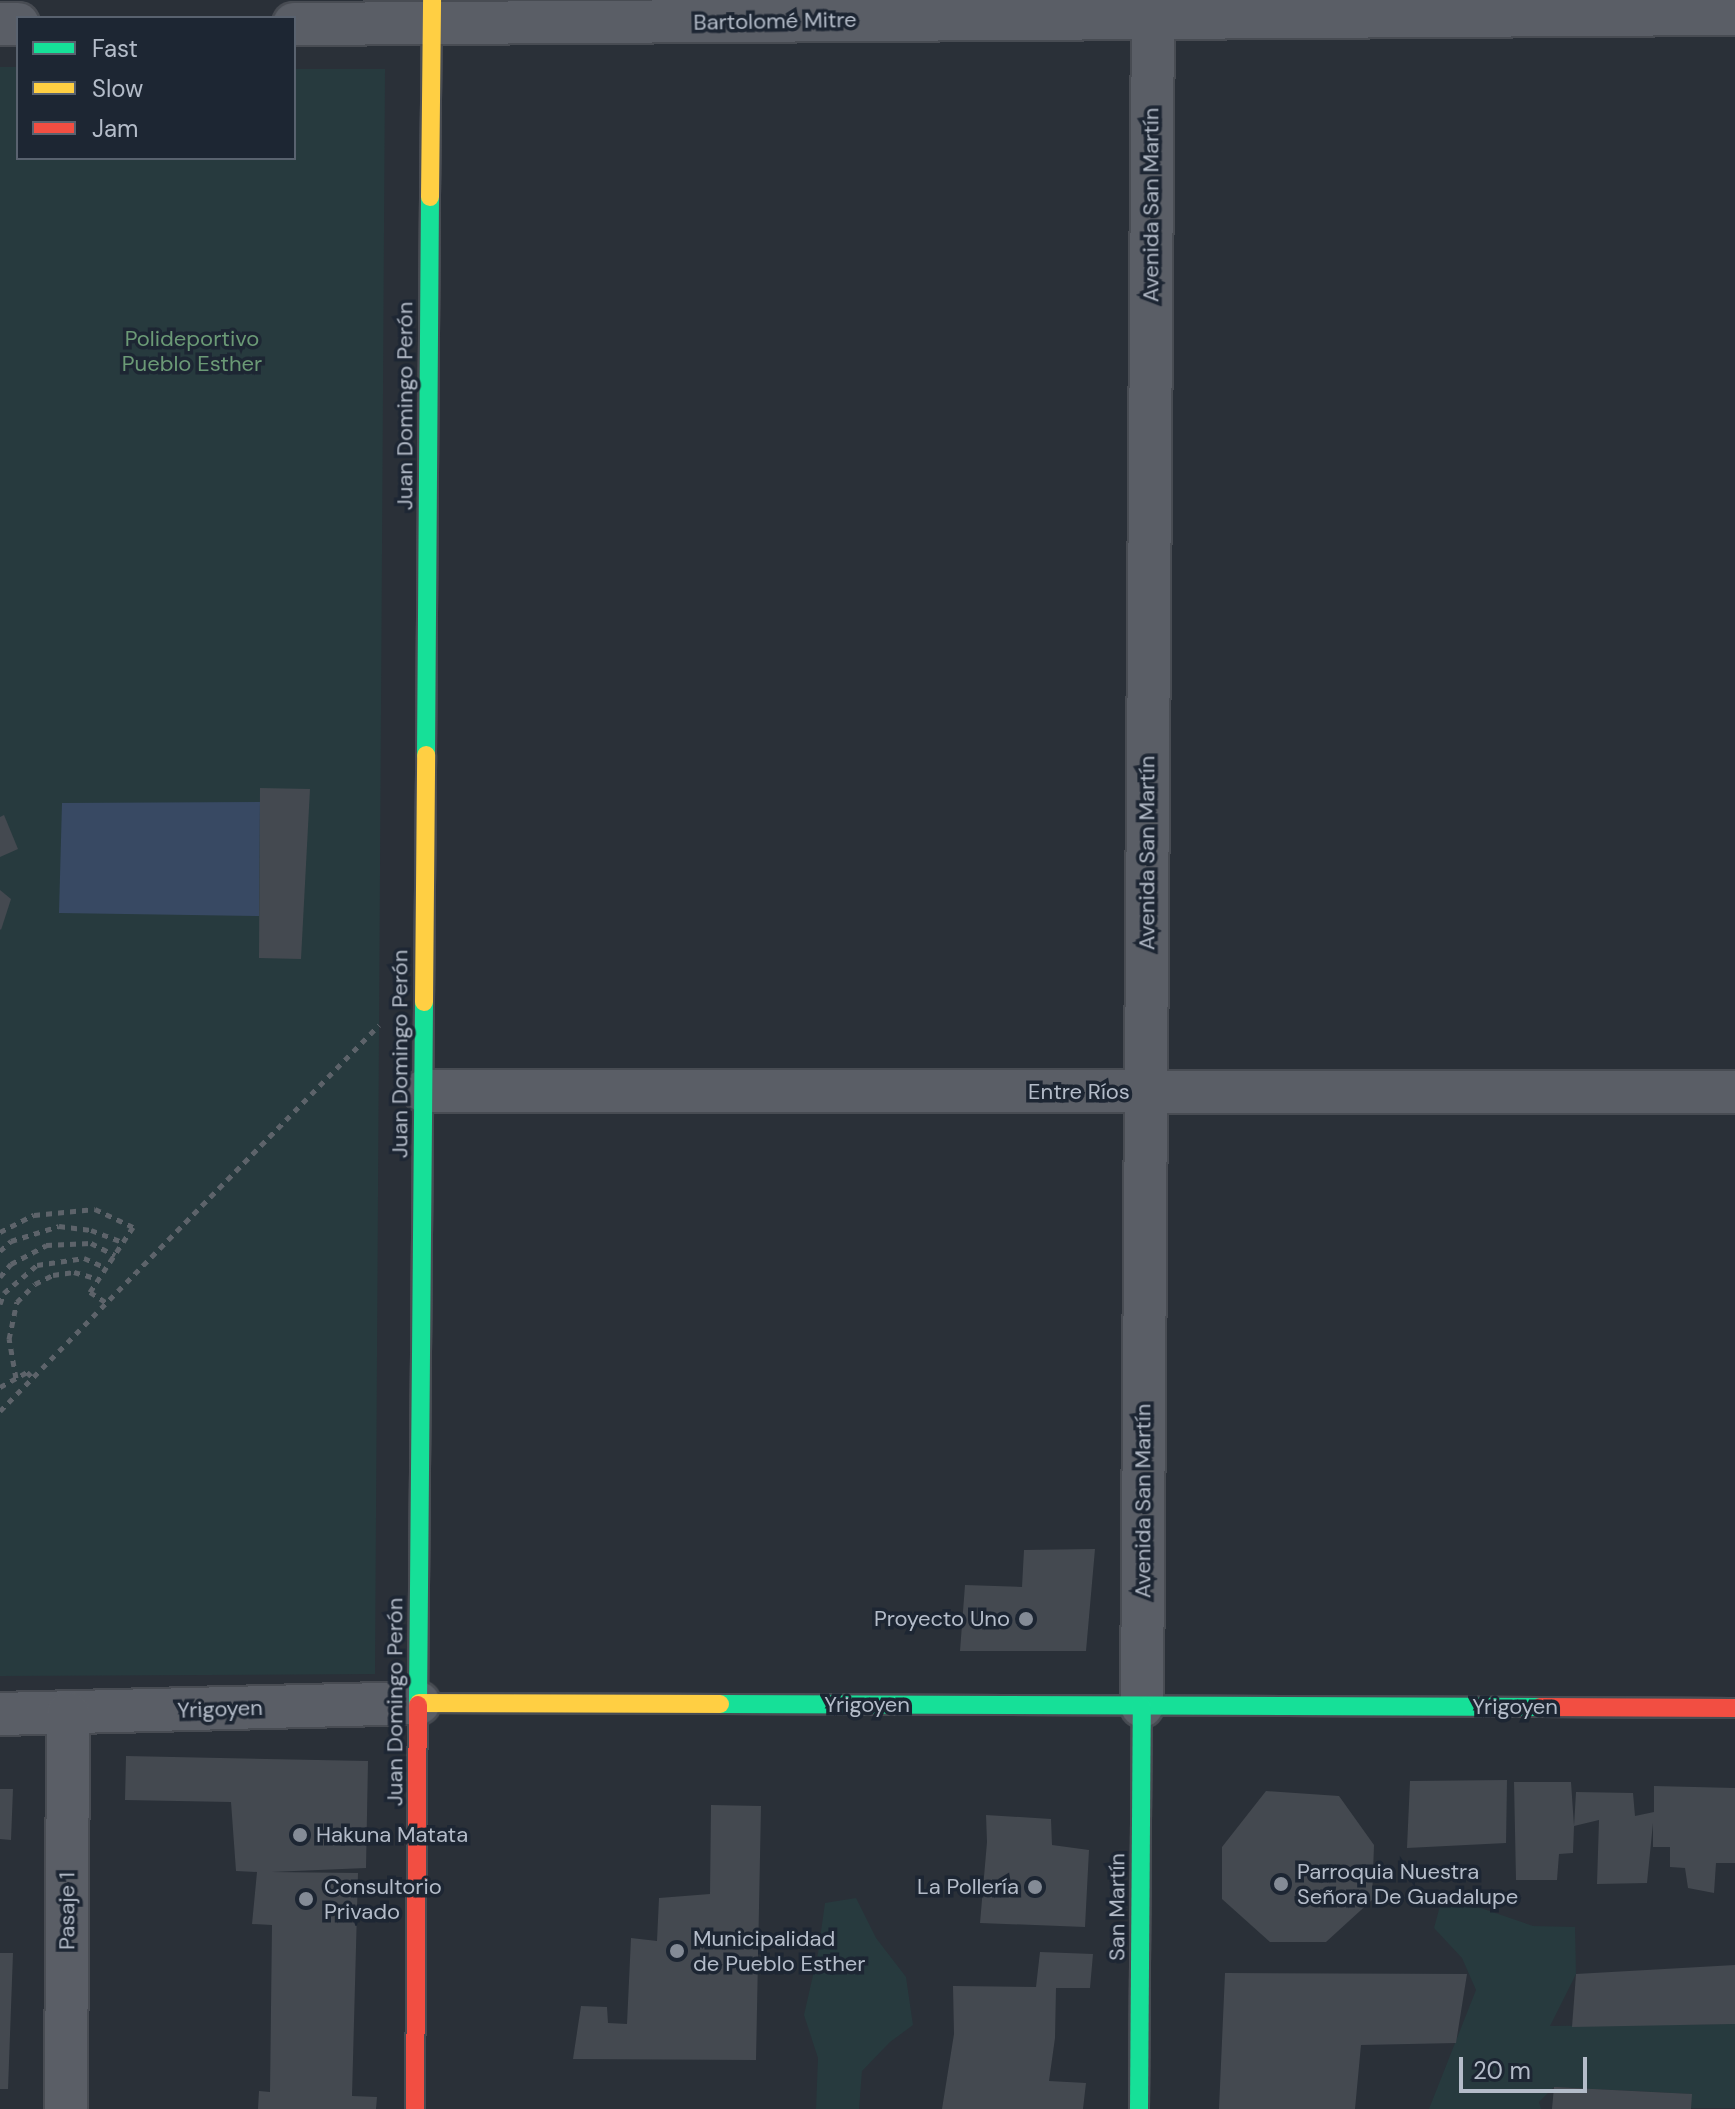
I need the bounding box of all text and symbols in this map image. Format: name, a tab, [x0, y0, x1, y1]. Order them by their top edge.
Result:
street label: Bartolomé Mitre	[693, 6, 857, 36]
legend	[16, 16, 296, 160]
text: Fast	[92, 33, 138, 64]
text: Slow	[92, 73, 143, 104]
street label: Avenida San Martín	[1138, 108, 1164, 302]
text: Jam	[92, 113, 138, 144]
street label: Juan Domingo Perón	[392, 302, 418, 510]
park label: Polideportivo Pueblo Esther	[122, 325, 262, 376]
street label: Avenida San Martín	[1134, 756, 1160, 950]
street label: Juan Domingo Perón	[387, 950, 413, 1158]
street label: Entre Ríos	[1028, 1079, 1130, 1105]
street label: Avenida San Martín	[1130, 1404, 1156, 1598]
street label: Juan Domingo Perón	[382, 1598, 408, 1806]
place label: Proyecto Uno	[874, 1606, 1010, 1632]
marker: Proyecto Uno	[1017, 1610, 1035, 1628]
street label: Yrigoyen	[824, 1692, 910, 1718]
street label: Yrigoyen	[177, 1694, 263, 1724]
street label: Yrigoyen	[1472, 1694, 1558, 1720]
place label: Hakuna Matata	[316, 1822, 468, 1848]
marker: Hakuna Matata	[291, 1826, 309, 1844]
street label: San Martín	[1104, 1853, 1130, 1961]
place label: Parroquia Nuestra Señora De Guadalupe	[1297, 1858, 1518, 1910]
street label: Pasaje 1	[54, 1872, 80, 1950]
place label: Consultorio Privado	[324, 1873, 442, 1924]
place label: La Pollería	[917, 1874, 1019, 1900]
marker: Parroquia Nuestra Señora De Guadalupe	[1272, 1875, 1290, 1893]
marker: La Pollería	[1026, 1878, 1044, 1896]
marker: Consultorio Privado	[295, 1888, 317, 1910]
place label: Municipalidad de Pueblo Esther	[693, 1925, 865, 1976]
marker: Municipalidad de Pueblo Esther	[668, 1942, 686, 1960]
scale bar	[1463, 2041, 1591, 2091]
text: 20 m	[1473, 2055, 1531, 2086]

